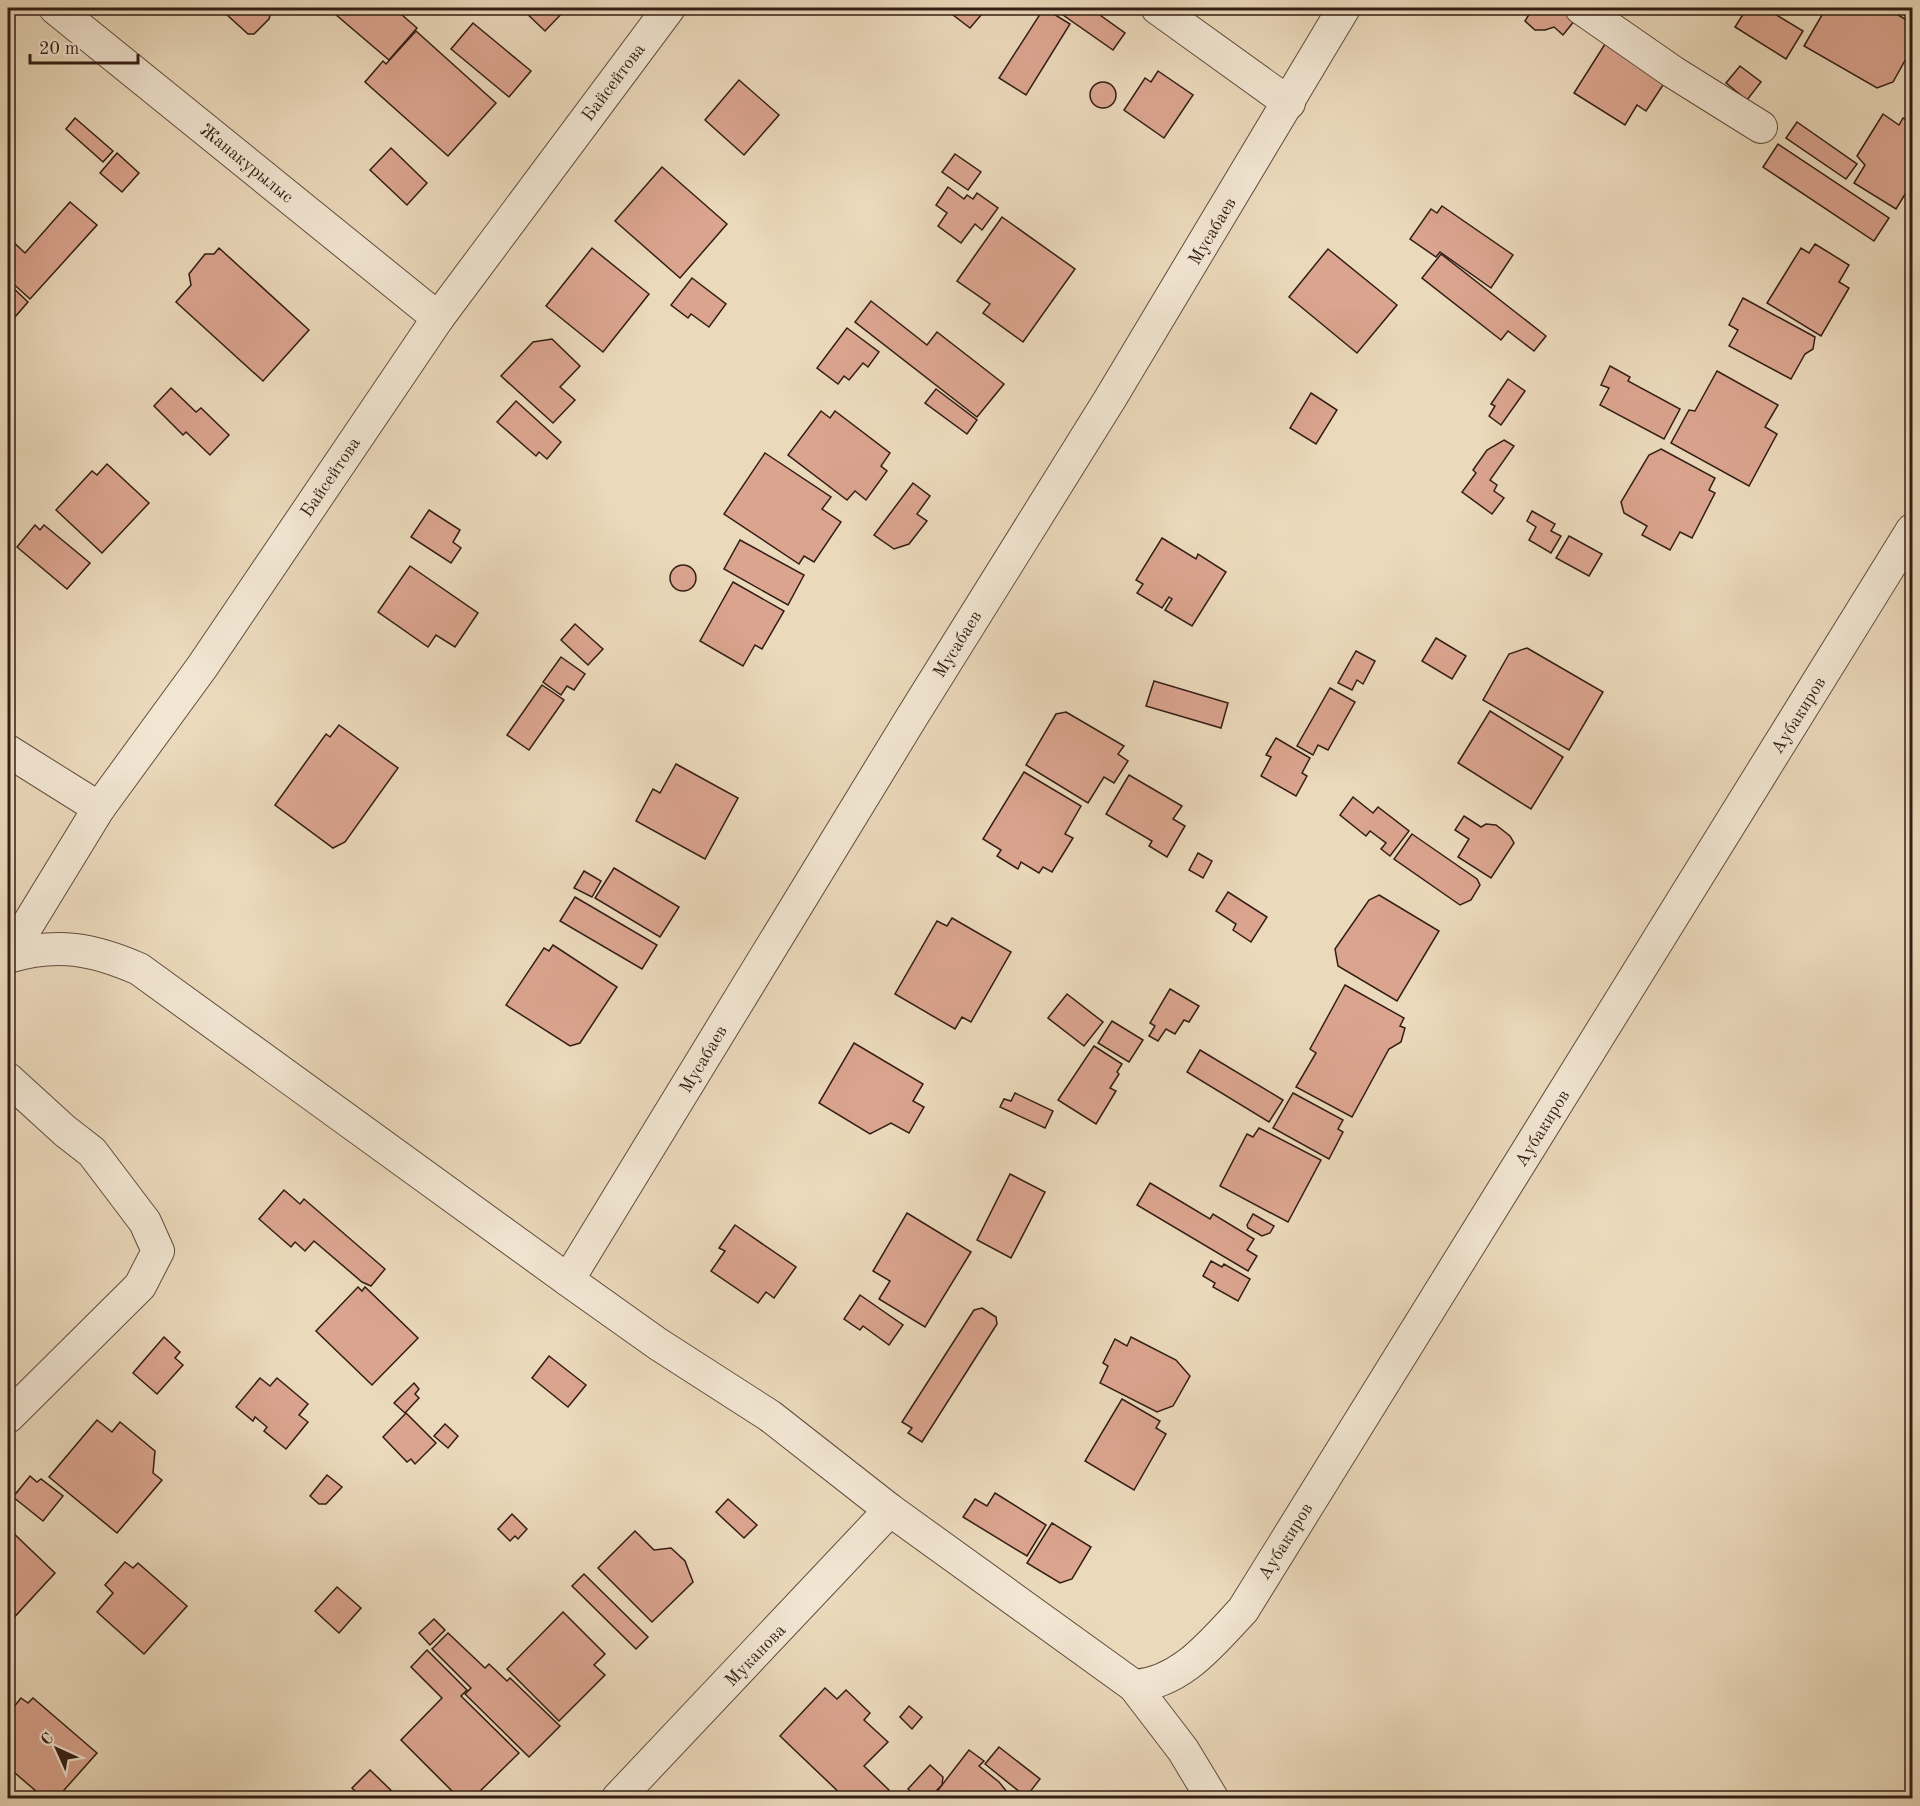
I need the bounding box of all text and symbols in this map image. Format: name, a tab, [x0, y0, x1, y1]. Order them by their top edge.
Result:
scale bar	[30, 27, 138, 65]
text: 20 m	[39, 40, 79, 58]
street label: Байсейтова	[579, 40, 649, 125]
street label: Жанакурылыс	[196, 121, 297, 207]
street label: Мусабаев	[1186, 195, 1240, 268]
street label: Байсейтова	[298, 434, 364, 521]
street label: Мусабаев	[930, 608, 985, 681]
street label: Аубакиров	[1768, 674, 1829, 757]
street label: Мусабаев	[677, 1023, 731, 1096]
street label: Аубакиров	[1512, 1087, 1573, 1170]
street label: Аубакиров	[1255, 1500, 1316, 1583]
street label: Муканова	[722, 1621, 790, 1690]
north arrow	[27, 1719, 87, 1779]
text: С	[38, 1730, 57, 1749]

